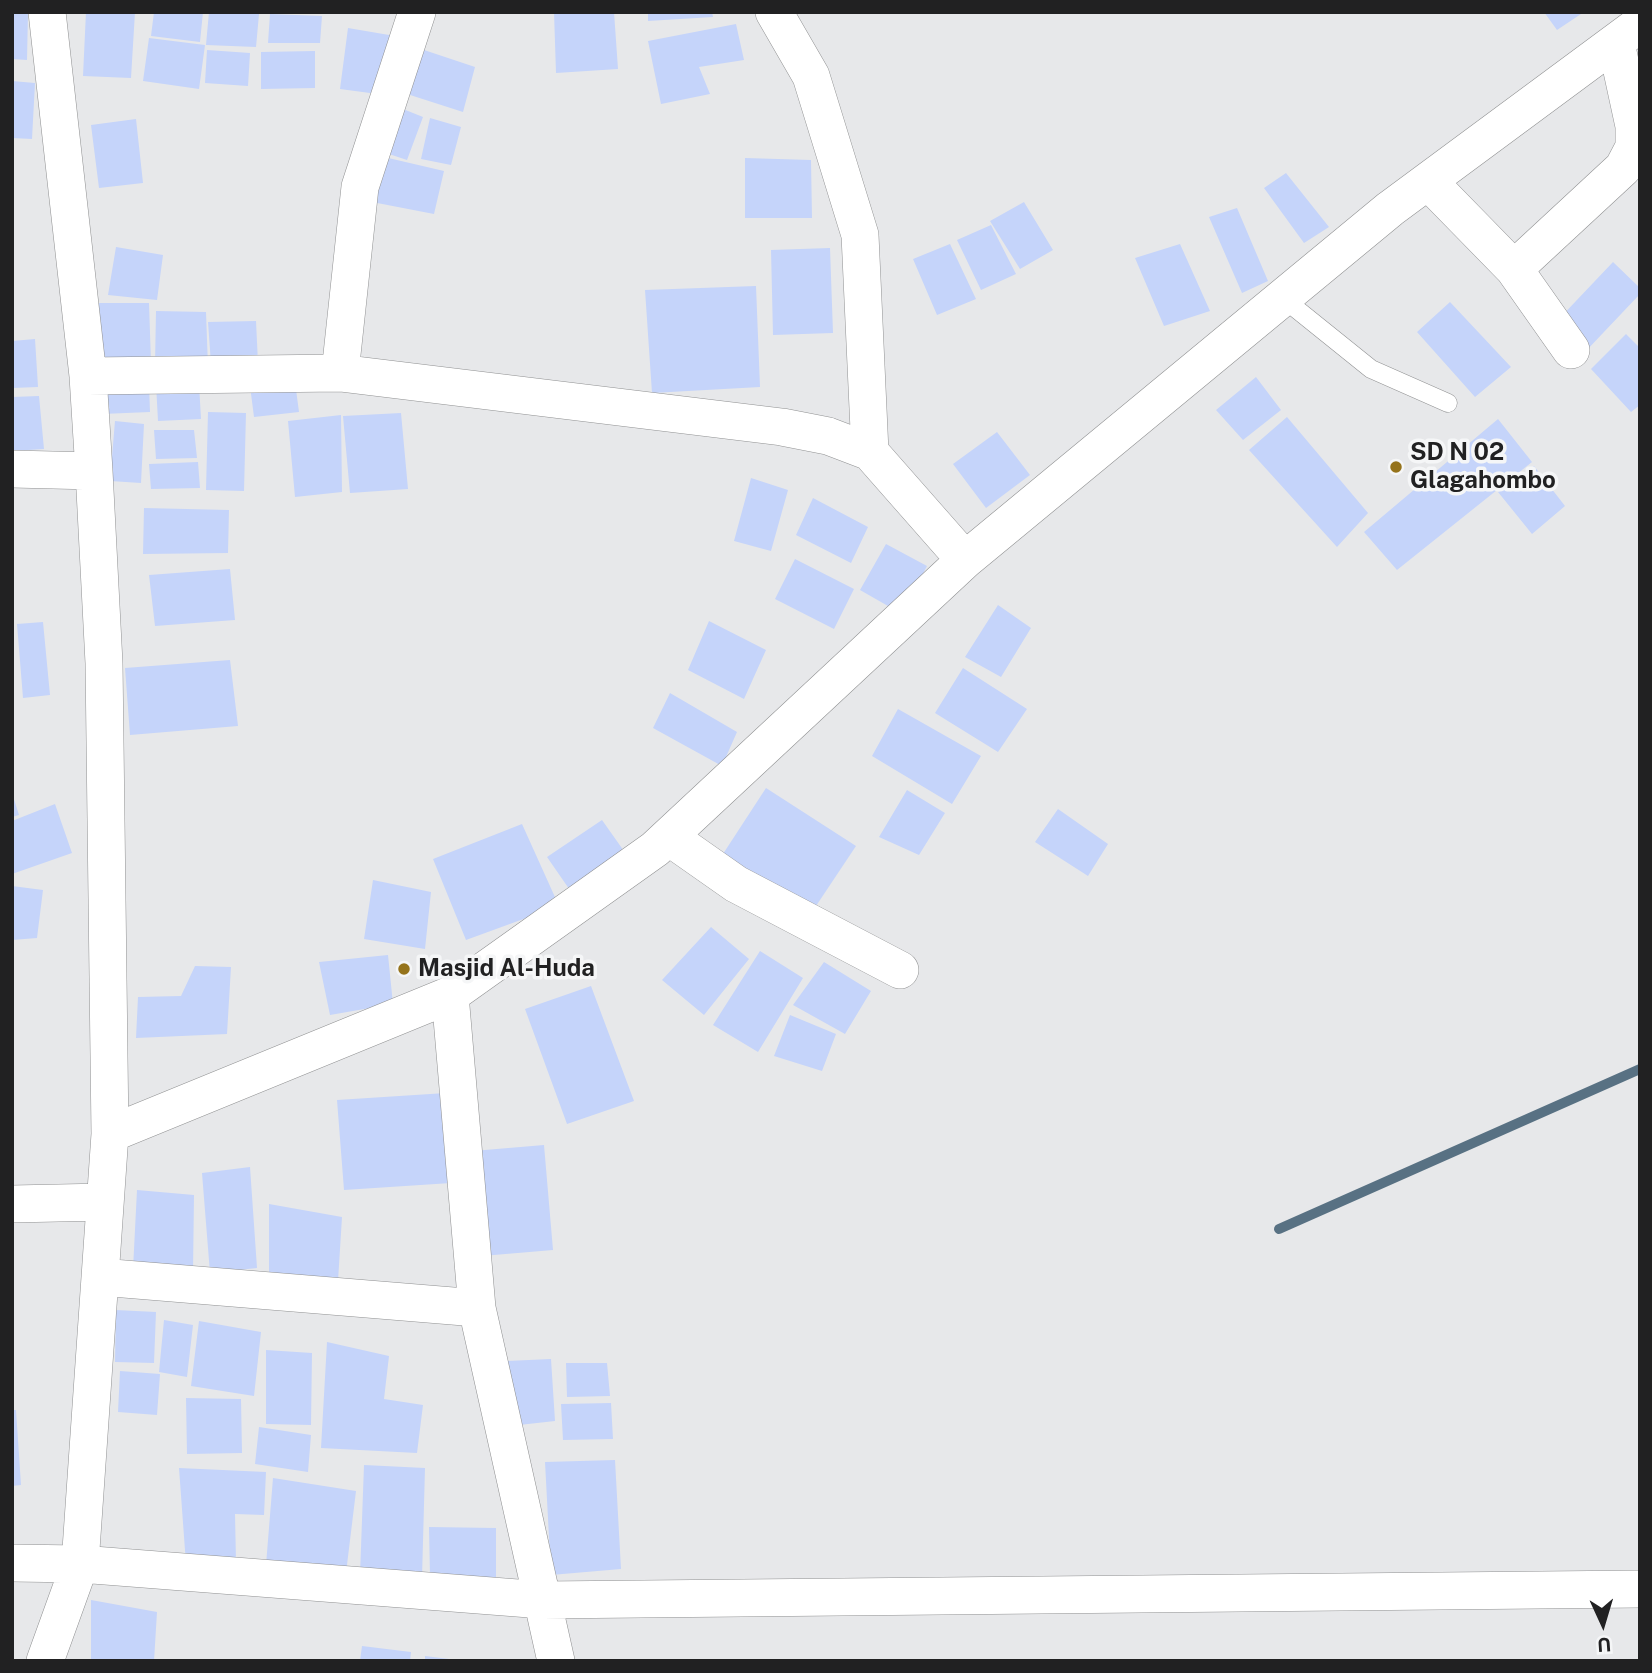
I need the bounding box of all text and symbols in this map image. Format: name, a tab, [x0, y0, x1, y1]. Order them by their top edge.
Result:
place label: SD N 02 Glagahombo	[1410, 439, 1556, 495]
marker: SD N 02 Glagahombo	[1388, 459, 1404, 475]
place label: Masjid Al-Huda	[418, 955, 595, 983]
marker: Masjid Al-Huda	[396, 961, 412, 977]
north arrow	[1568, 1589, 1638, 1659]
text: U	[1597, 1633, 1612, 1656]

